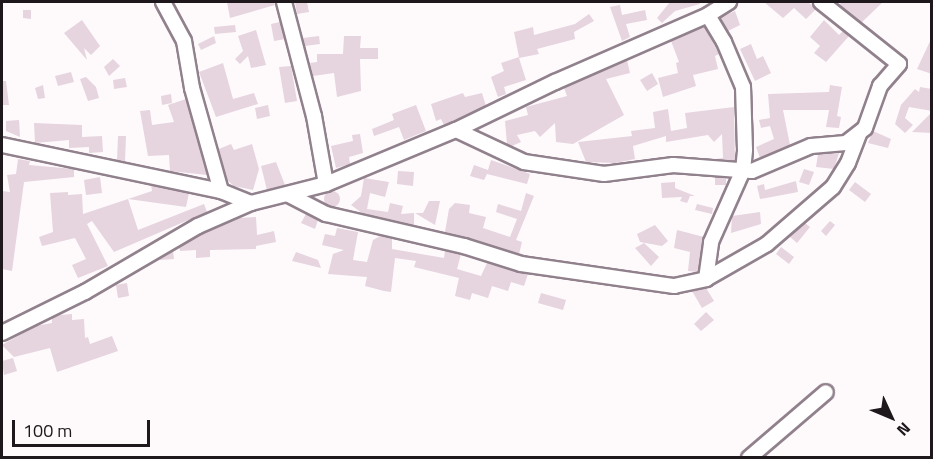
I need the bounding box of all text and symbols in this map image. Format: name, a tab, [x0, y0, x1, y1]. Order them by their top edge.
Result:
north arrow	[861, 387, 921, 447]
scale bar	[15, 408, 153, 446]
text: 100 m	[23, 417, 72, 444]
text: N	[891, 417, 916, 442]

